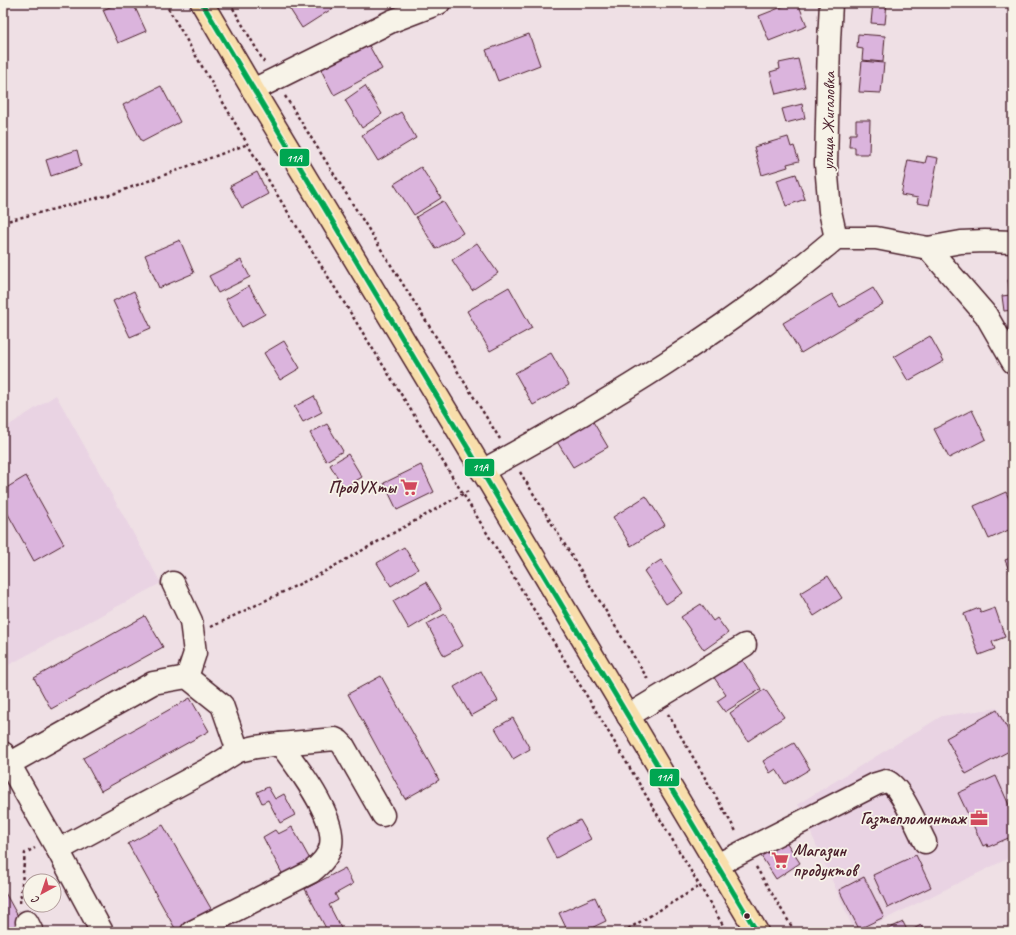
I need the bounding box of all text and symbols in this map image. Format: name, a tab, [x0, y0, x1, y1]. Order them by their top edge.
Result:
street label: улица Жигаловка	[817, 70, 840, 172]
line badge: 11А	[279, 148, 310, 167]
text: 11А	[286, 151, 303, 165]
line badge: 11А	[464, 458, 495, 477]
text: 11А	[472, 460, 489, 474]
place label: ПродУХты	[329, 477, 398, 498]
supermarket icon: ПродУХты	[399, 477, 419, 497]
line badge: 11А	[649, 768, 680, 787]
text: 11А	[656, 770, 673, 784]
place label: Газтепломонтаж	[860, 808, 968, 830]
office icon: Газтепломонтаж	[969, 808, 989, 828]
place label: Магазин продуктов	[793, 840, 860, 881]
supermarket icon: Магазин продуктов	[770, 850, 790, 870]
north arrow	[22, 873, 62, 913]
text: С	[28, 893, 42, 908]
unlabelled marker	[742, 911, 752, 921]

